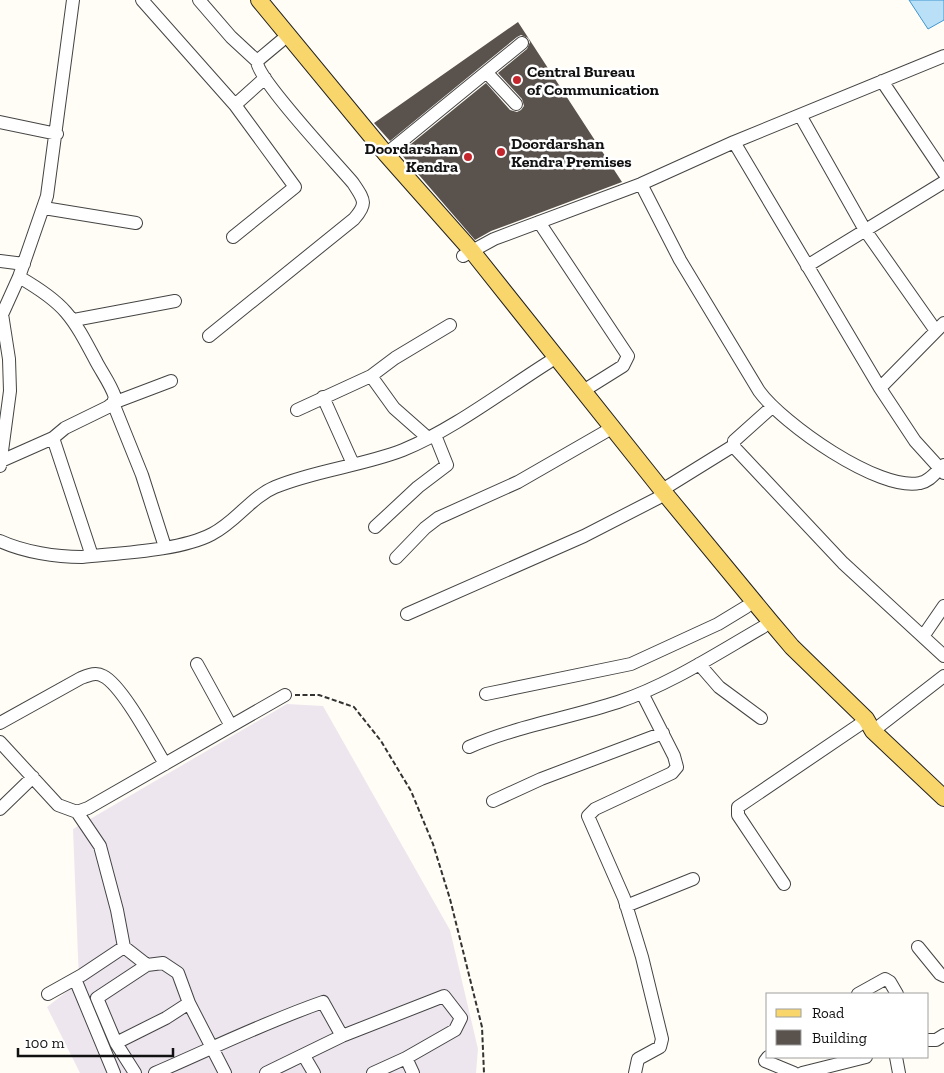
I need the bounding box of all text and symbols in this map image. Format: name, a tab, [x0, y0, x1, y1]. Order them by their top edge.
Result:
place label: Central Bureau of Communication	[527, 62, 660, 99]
marker: Central Bureau of Communication	[511, 74, 523, 86]
place label: Doordarshan Kendra Premises	[511, 134, 632, 171]
place label: Doordarshan Kendra	[365, 139, 458, 176]
marker: Doordarshan Kendra Premises	[495, 146, 507, 158]
marker: Doordarshan Kendra	[462, 151, 474, 163]
legend	[766, 993, 929, 1058]
text: Road	[812, 1004, 845, 1022]
scale bar	[18, 1026, 172, 1058]
text: Building	[812, 1029, 867, 1047]
text: 100 m	[25, 1034, 64, 1052]

